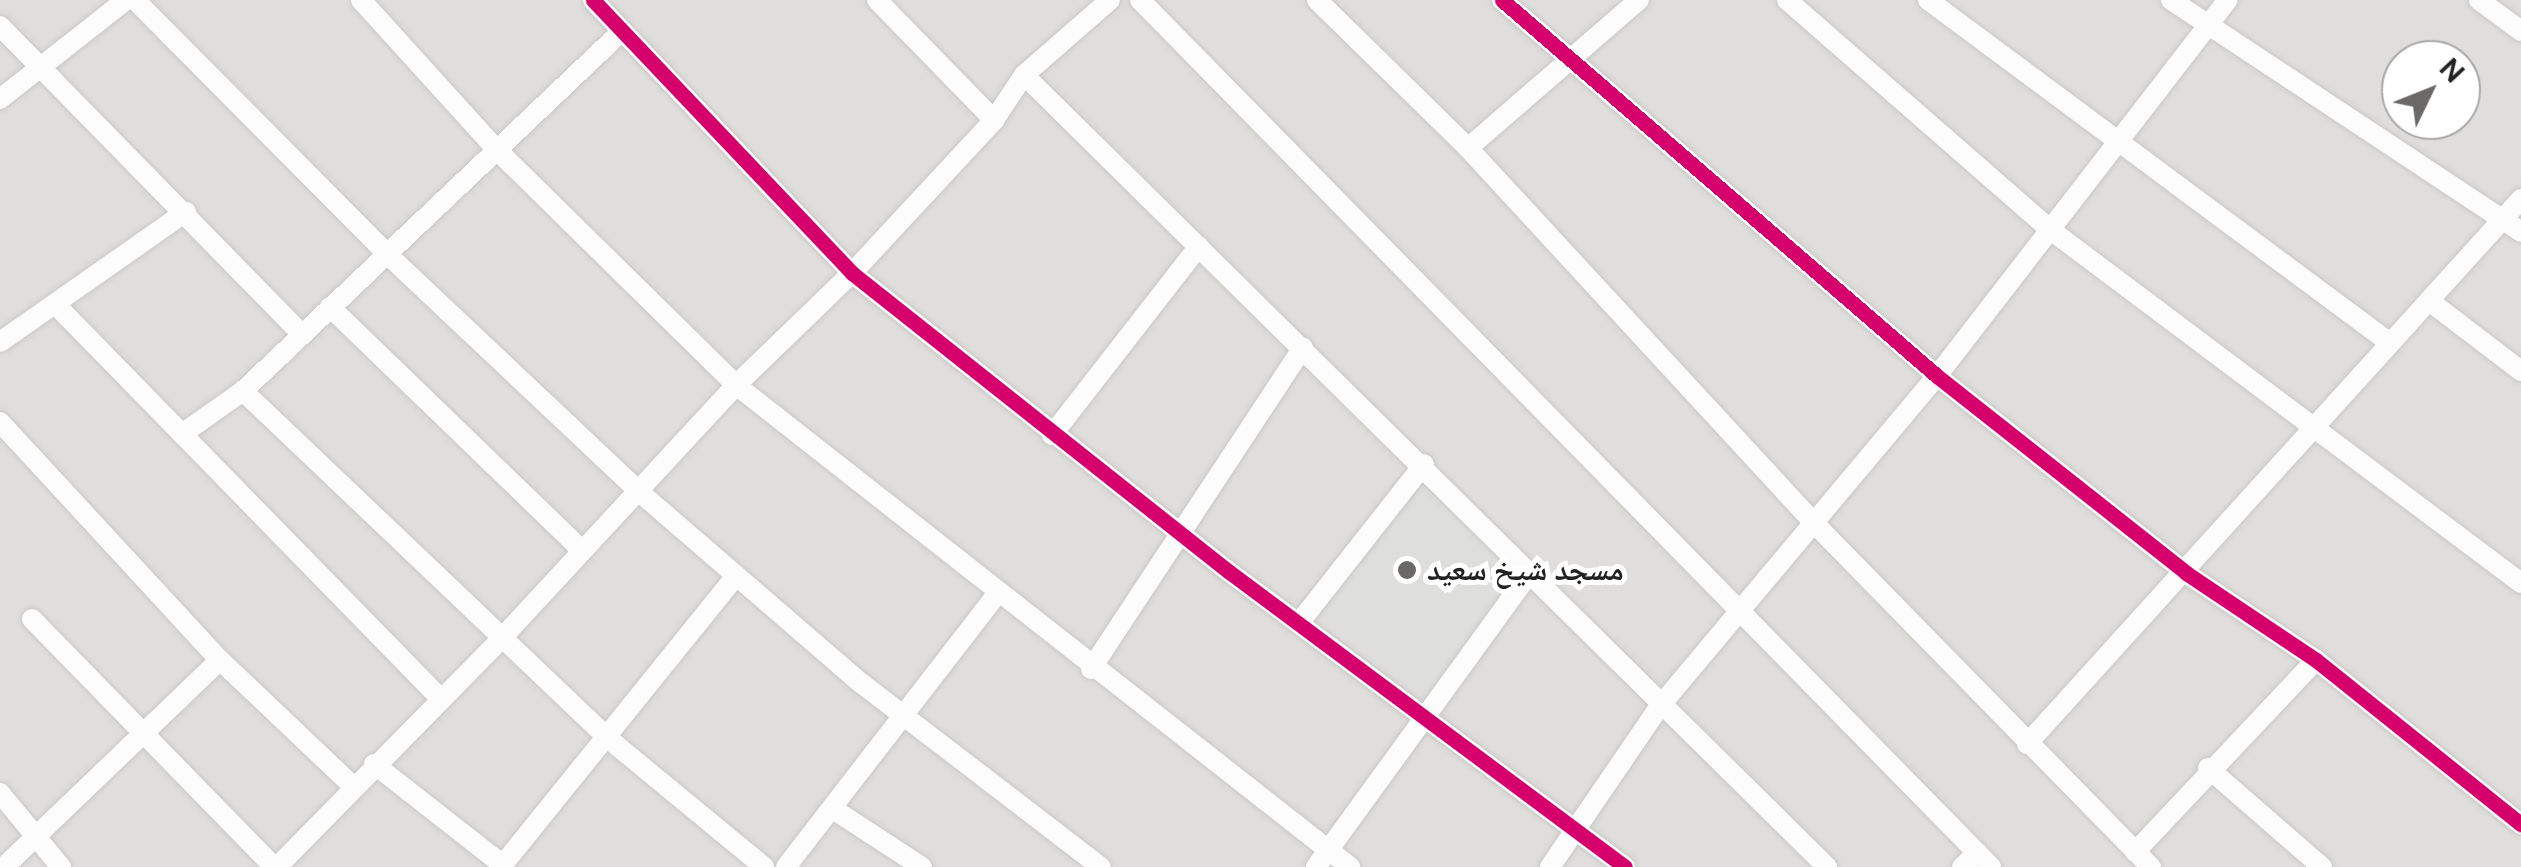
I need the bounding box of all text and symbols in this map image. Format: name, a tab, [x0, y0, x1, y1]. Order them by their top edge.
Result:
north arrow	[2381, 40, 2481, 140]
text: N	[2431, 50, 2472, 91]
place label: مسجد شيخ سعيد	[1427, 552, 1624, 588]
marker: مسجد شيخ سعيد	[1396, 559, 1418, 581]

